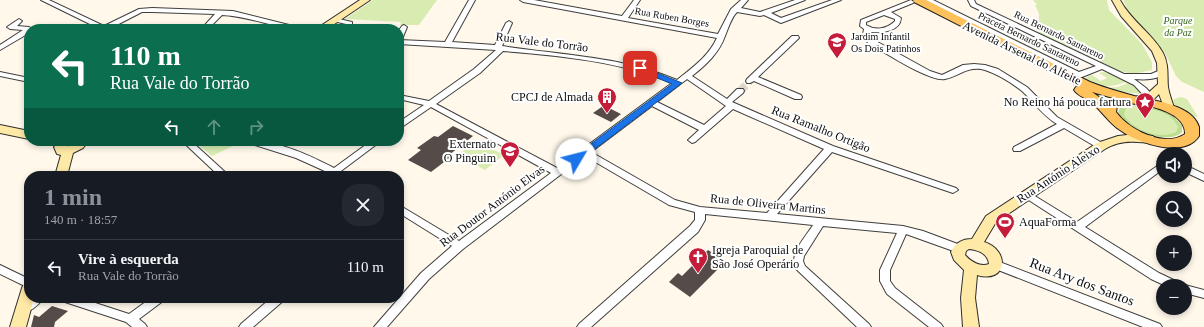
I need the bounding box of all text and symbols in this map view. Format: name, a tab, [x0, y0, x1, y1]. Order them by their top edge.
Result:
street label: Rua Ruben Borges	[634, 5, 710, 29]
street label: Rua Bernardo Santareno	[1012, 9, 1106, 61]
street label: Praceta Bernardo Santareno	[976, 10, 1082, 68]
park label: Parque da Paz	[1162, 15, 1193, 38]
street label: Avenida Arsenal do Alfeite	[960, 18, 1084, 88]
street label: Rua Vale do Torrão	[495, 29, 589, 55]
school or university icon: Jardim Infantil Os Dois Patinhos	[826, 31, 848, 59]
place label: Jardim Infantil Os Dois Patinhos	[851, 31, 921, 54]
icon: left	[44, 40, 96, 92]
text: 110 m	[110, 40, 181, 71]
pin	[623, 51, 657, 85]
icon: arrive	[629, 57, 651, 79]
text: Rua Vale do Torrão	[110, 73, 250, 93]
building icon: CPCJ de Almada	[596, 86, 618, 114]
place label: CPCJ de Almada	[511, 90, 594, 104]
place icon: No Reino há pouca fartura	[1134, 91, 1156, 119]
place label: No Reino há pouca fartura	[1004, 95, 1132, 109]
street label: Rua Ramalho Ortigão	[770, 103, 872, 155]
icon: left	[161, 116, 183, 138]
icon: ahead	[203, 116, 225, 138]
icon: right	[245, 116, 267, 138]
place label: Externato O Pinguim	[444, 137, 497, 165]
position arrow	[555, 138, 597, 180]
school or university icon: Externato O Pinguim	[499, 140, 521, 168]
street label: Rua António Aleixo	[1014, 142, 1102, 206]
map controls	[1156, 147, 1192, 315]
button: sound	[1156, 147, 1192, 183]
street label: Rua Doutor António Elvas	[437, 162, 547, 250]
text: 1 min	[44, 184, 102, 210]
button: close	[342, 184, 384, 226]
street label: Rua de Oliveira Martins	[709, 191, 827, 217]
button: search	[1156, 191, 1192, 227]
sports icon: AquaForma	[994, 211, 1016, 239]
text: 140 m · 18:57	[44, 212, 117, 227]
place label: AquaForma	[1019, 215, 1077, 229]
button: +	[1156, 235, 1192, 271]
place label: Igreja Paroquial de São José Operário	[712, 243, 803, 271]
church icon: Igreja Paroquial de São José Operário	[687, 246, 709, 274]
text: Vire à esquerda	[78, 251, 179, 267]
street label: Rua Ary dos Santos	[1028, 255, 1136, 309]
icon: left	[44, 257, 66, 279]
text: 110 m	[347, 259, 384, 275]
text: Rua Vale do Torrão	[78, 268, 179, 283]
button: −	[1156, 279, 1192, 315]

